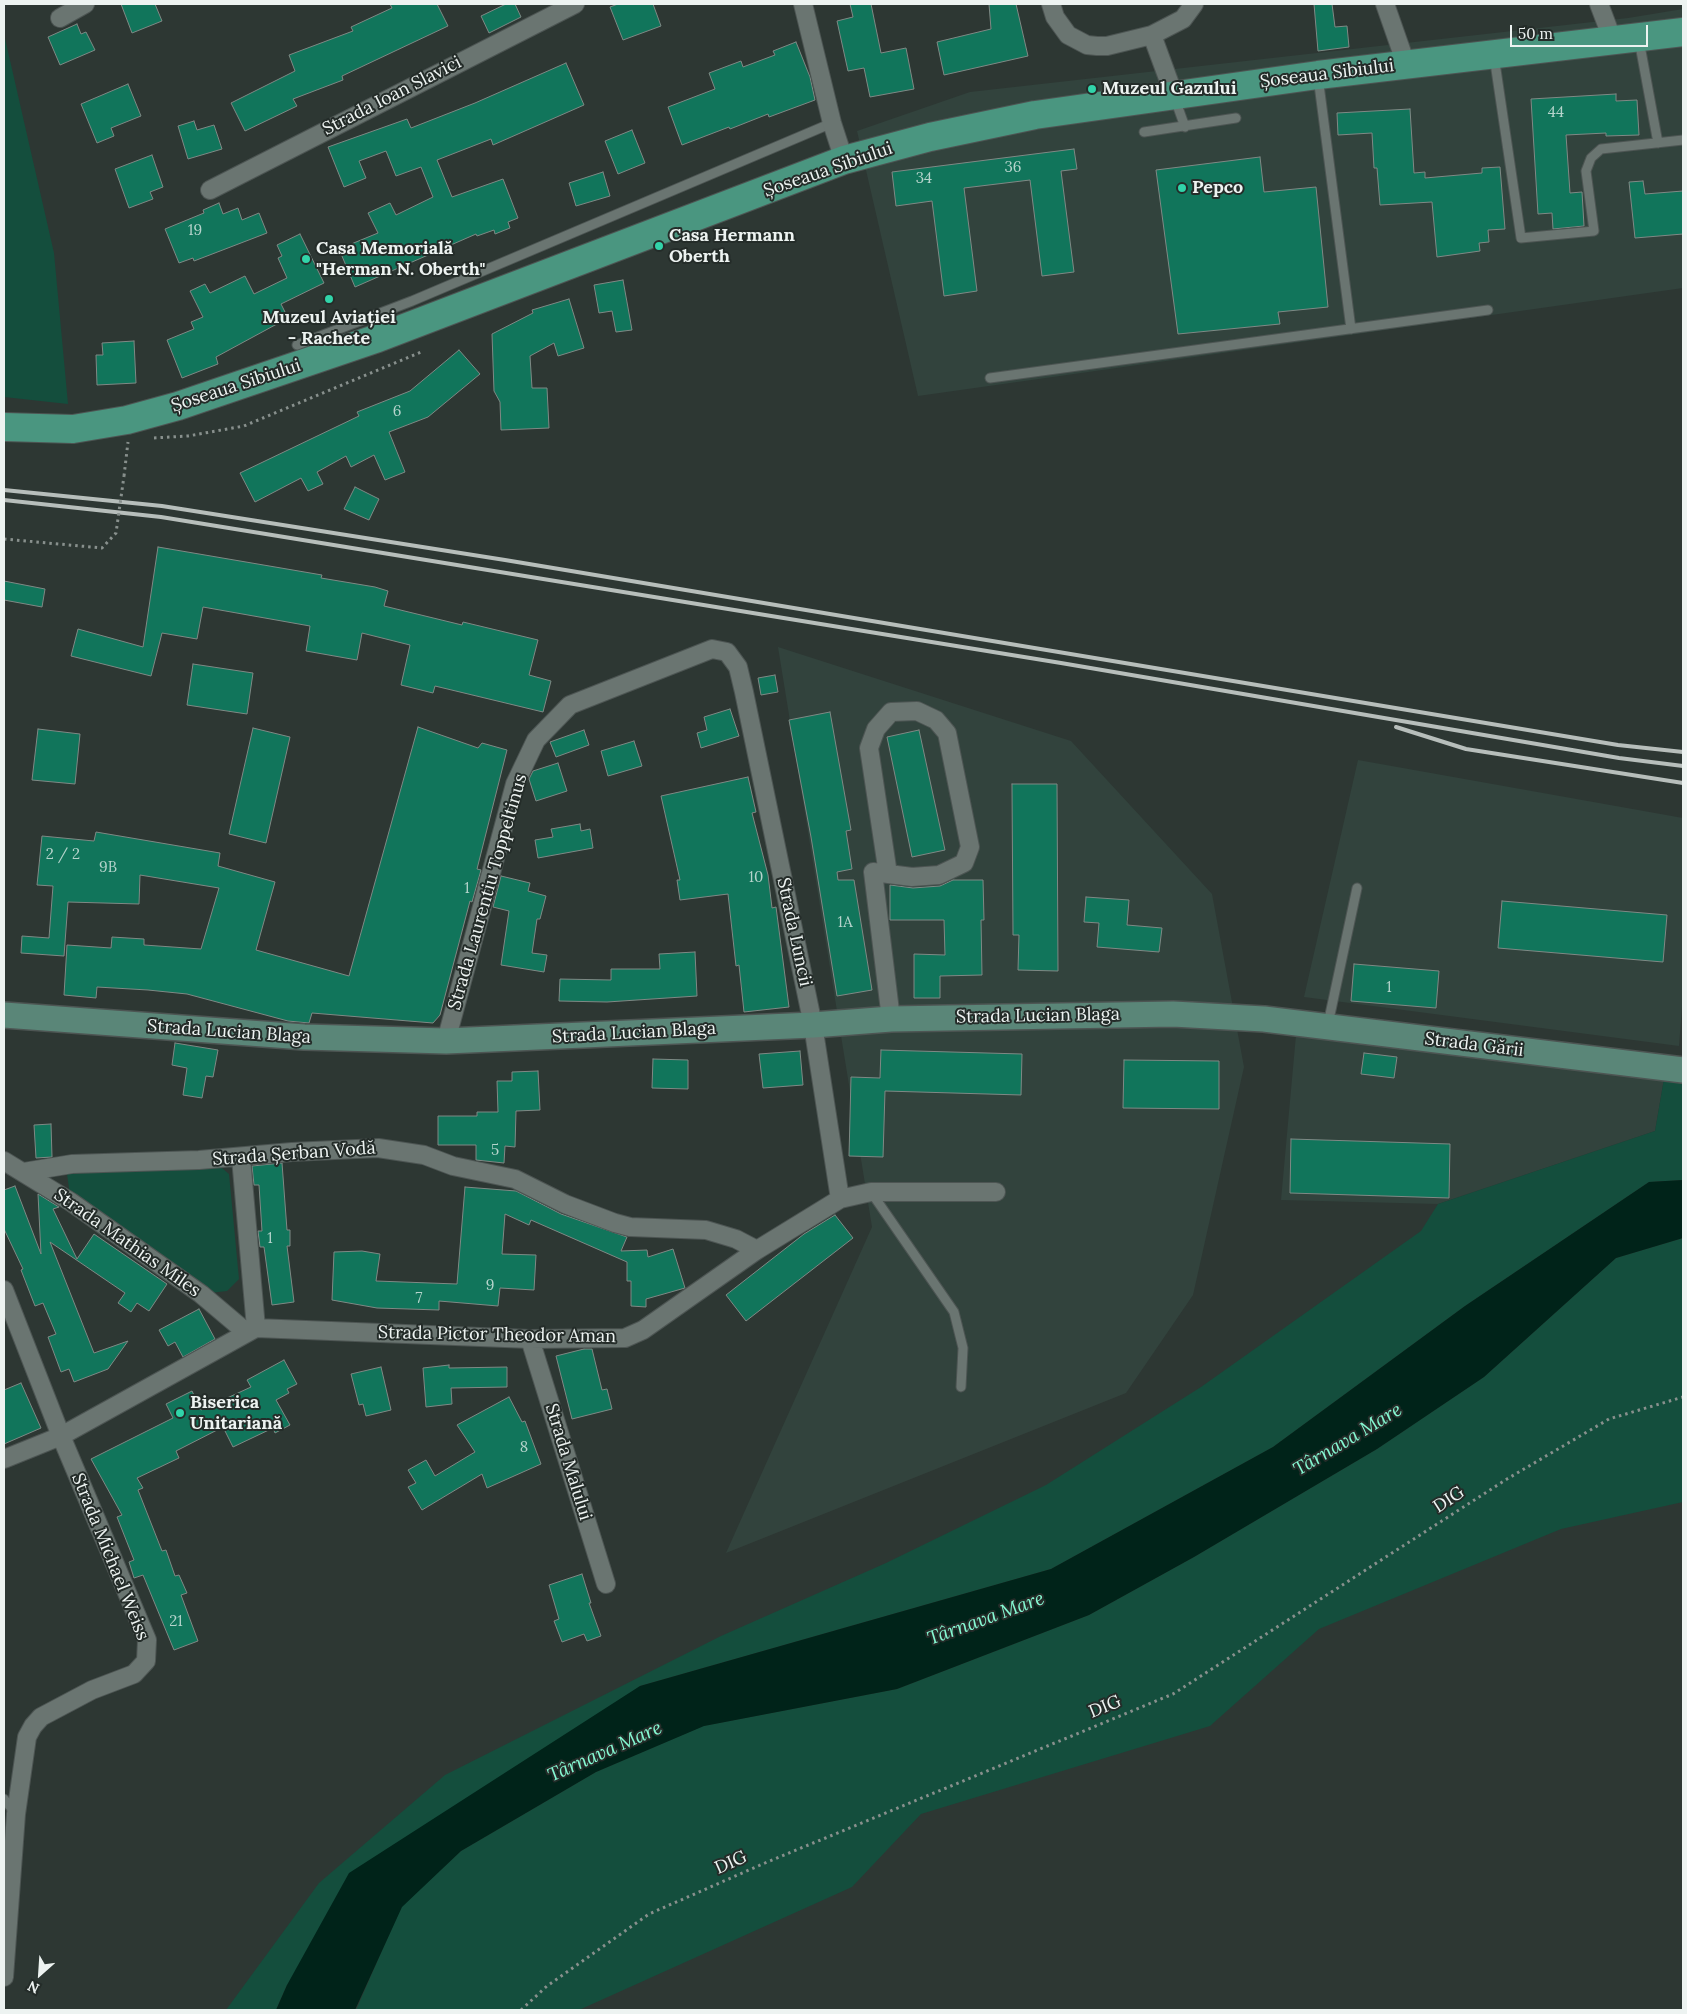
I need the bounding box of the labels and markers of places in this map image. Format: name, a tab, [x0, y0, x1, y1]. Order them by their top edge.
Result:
place label: Muzeul Gazului	[1102, 78, 1237, 100]
marker: Muzeul Gazului	[1086, 83, 1098, 95]
place label: Pepco	[1192, 177, 1243, 199]
marker: Pepco	[1176, 182, 1188, 194]
place label: Casa Hermann Oberth	[669, 225, 795, 268]
place label: Casa Memorială "Herman N. Oberth"	[316, 238, 485, 280]
marker: Casa Hermann Oberth	[653, 240, 665, 252]
marker: Casa Memorială "Herman N. Oberth"	[300, 253, 312, 265]
marker: Muzeul Aviației - Rachete	[323, 293, 335, 305]
place label: Muzeul Aviației - Rachete	[262, 307, 396, 350]
place label: Biserica Unitariană	[190, 1392, 282, 1435]
marker: Biserica Unitariană	[174, 1407, 186, 1419]

